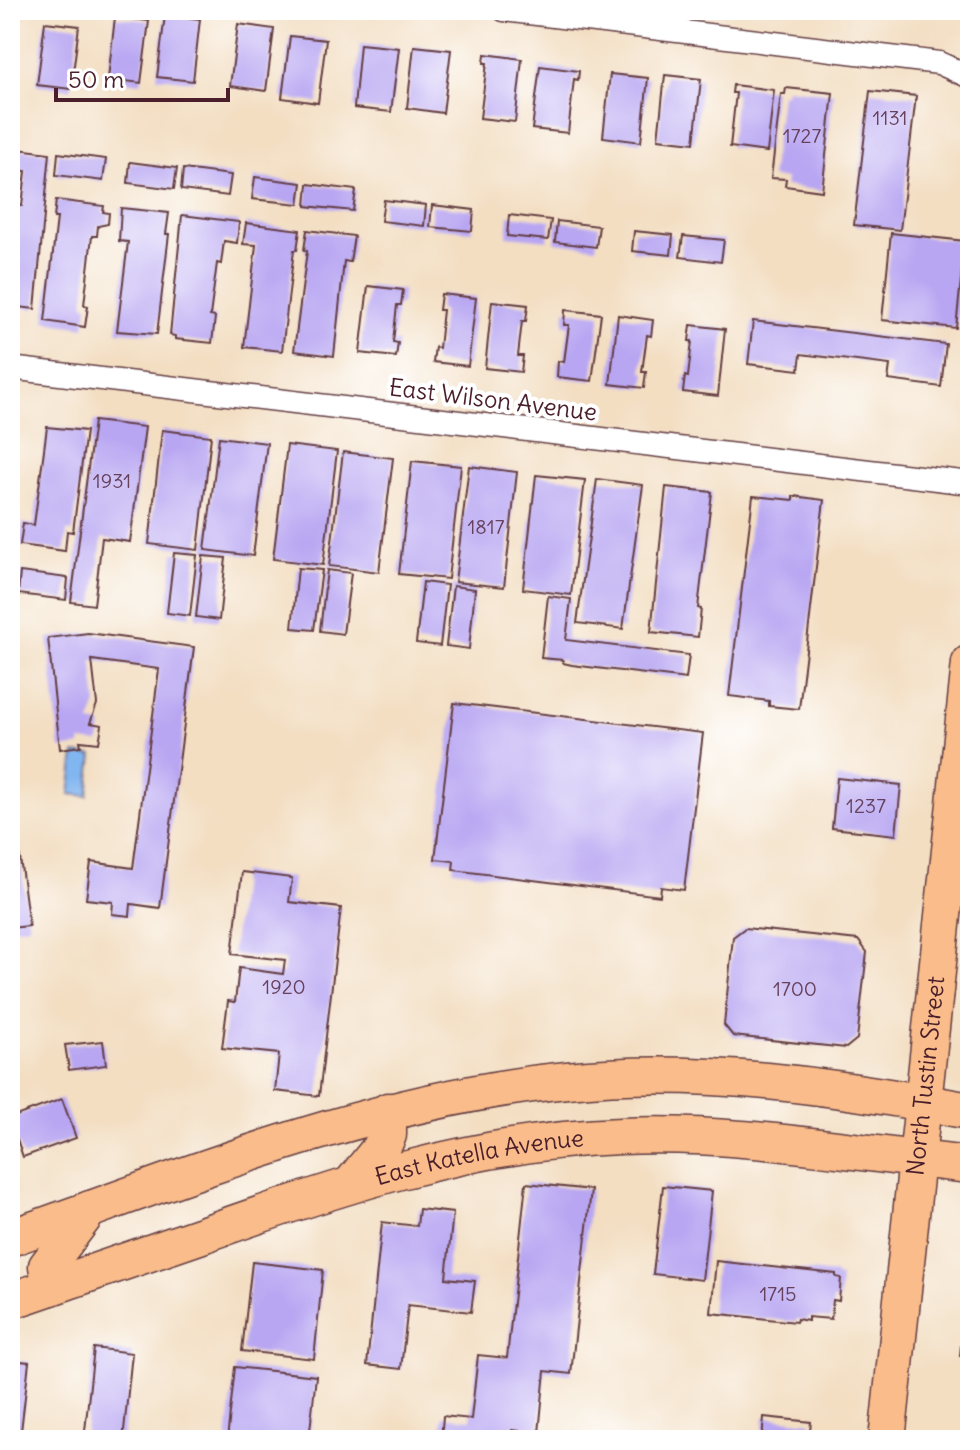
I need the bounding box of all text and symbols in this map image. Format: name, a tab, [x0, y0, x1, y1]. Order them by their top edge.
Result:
scale bar	[56, 52, 228, 102]
text: 50 m	[68, 64, 124, 94]
house number: 1131	[873, 105, 907, 130]
house number: 1727	[783, 123, 821, 148]
street label: East Wilson Avenue	[387, 371, 599, 427]
house number: 1931	[93, 468, 131, 493]
house number: 1817	[467, 514, 505, 539]
house number: 1237	[846, 793, 886, 818]
house number: 1920	[262, 974, 306, 999]
street label: North Tustin Street	[899, 975, 950, 1177]
house number: 1700	[773, 976, 817, 1001]
street label: East Katella Avenue	[371, 1122, 585, 1191]
house number: 1715	[759, 1281, 797, 1306]

